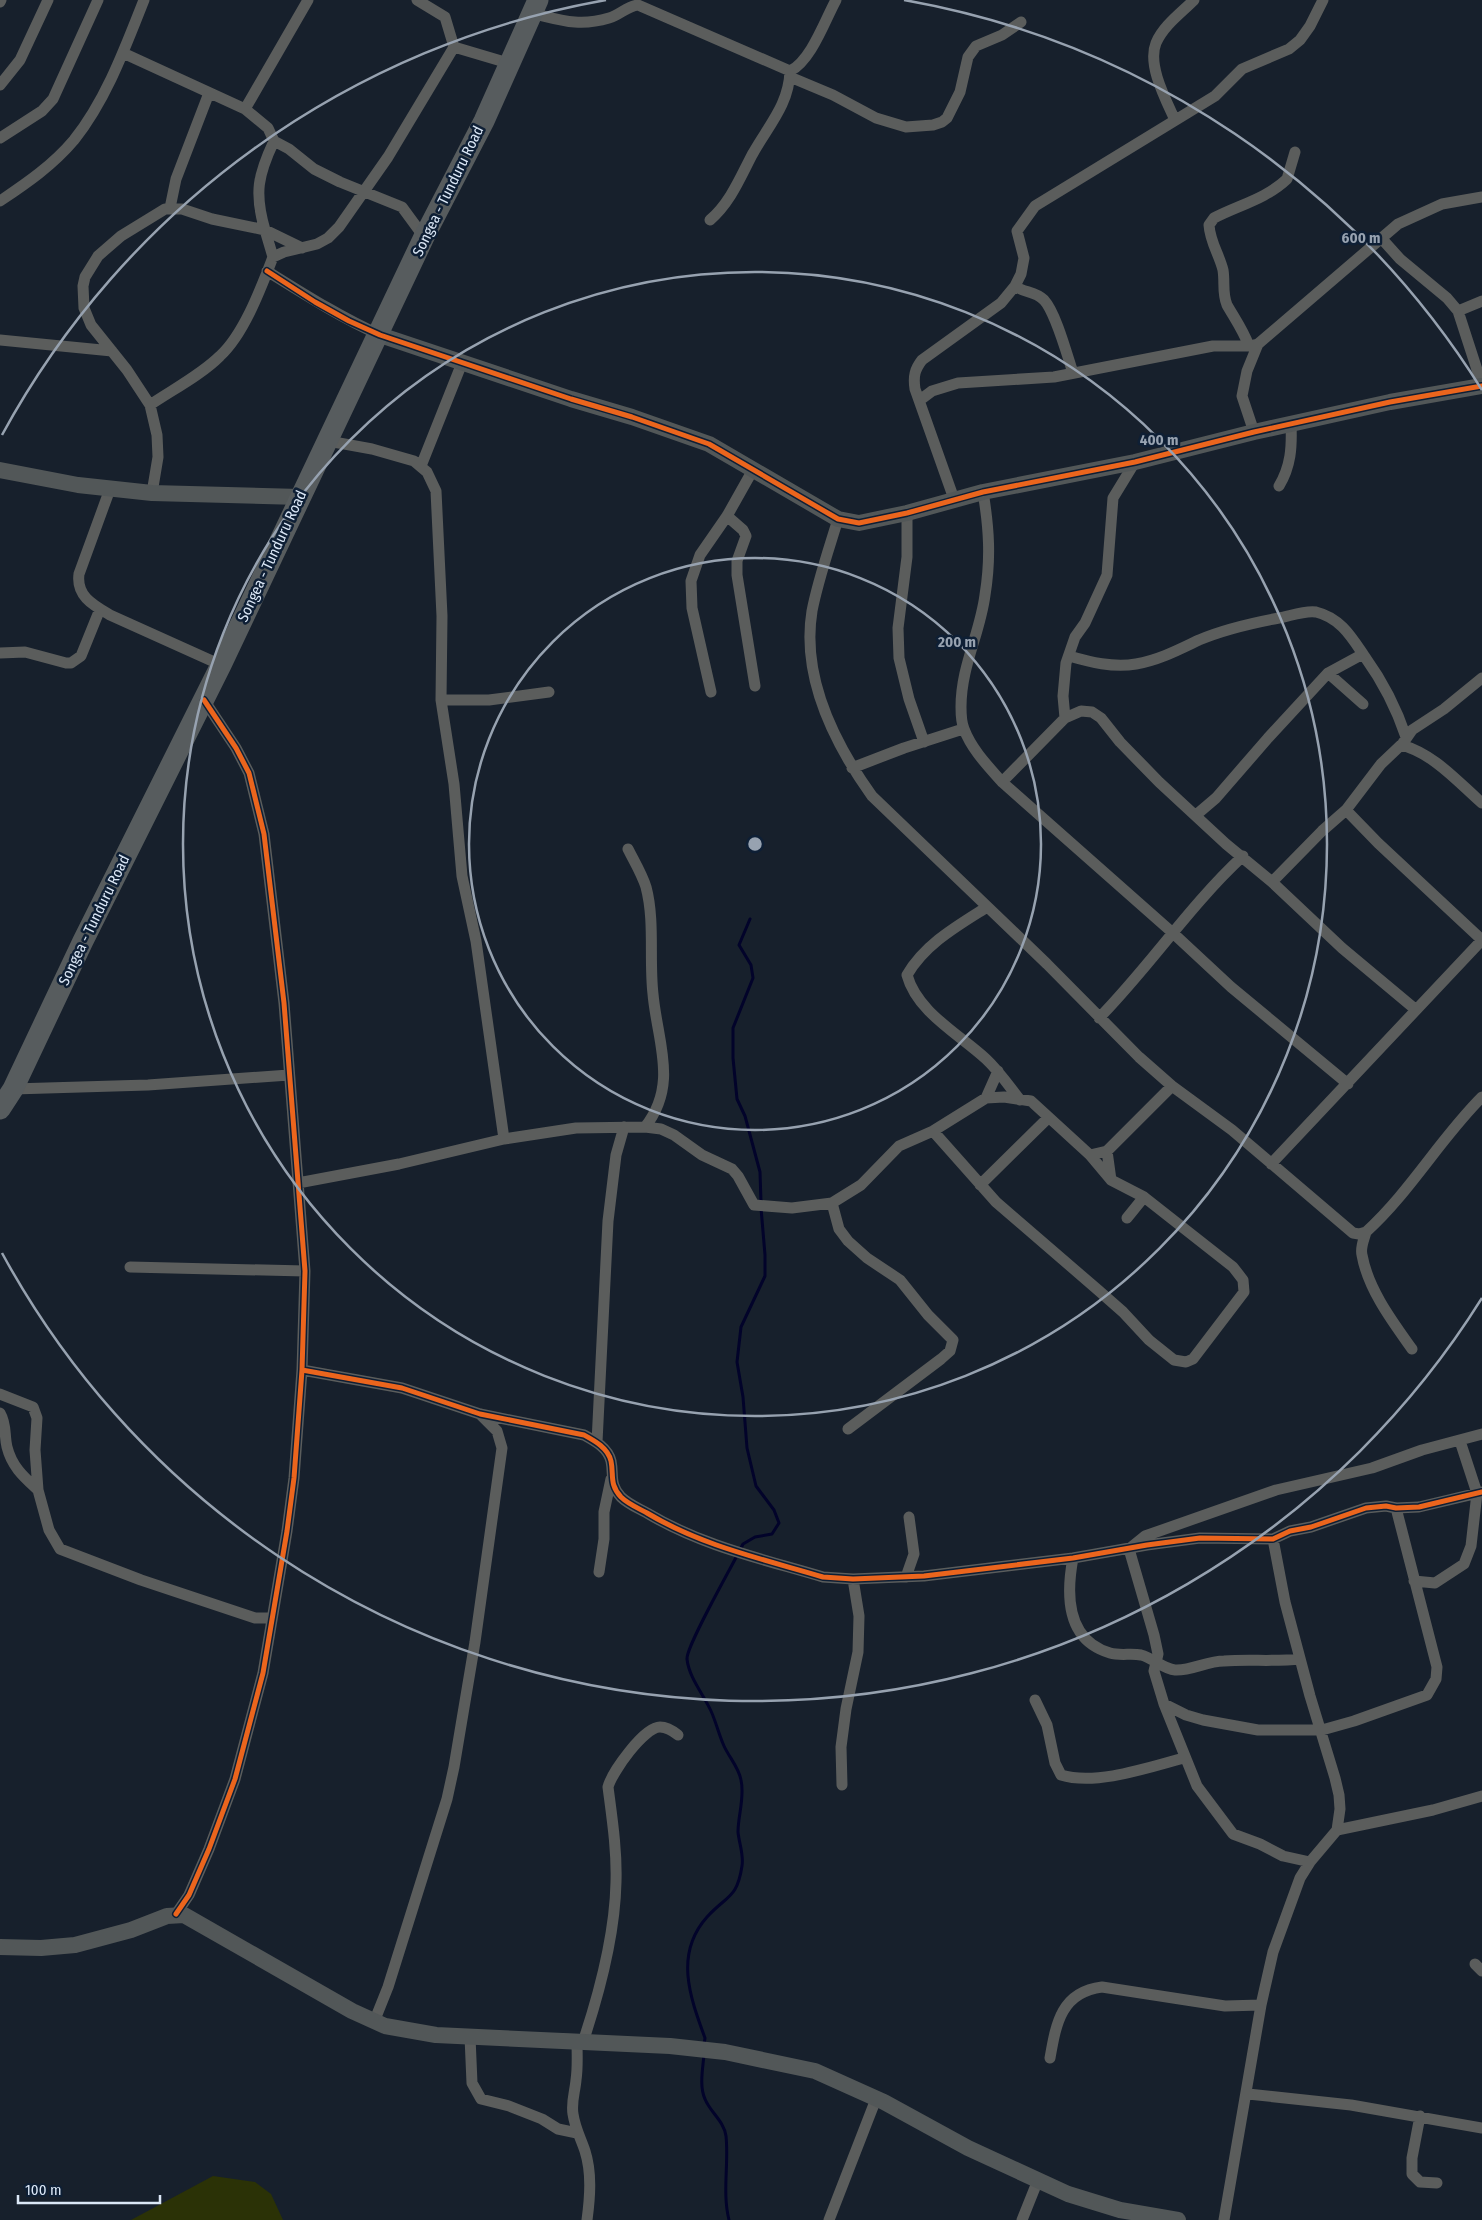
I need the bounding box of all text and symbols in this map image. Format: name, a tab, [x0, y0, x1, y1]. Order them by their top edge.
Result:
street label: Songea - Tunduru Road	[409, 123, 487, 259]
text: 600 m	[1342, 229, 1380, 247]
text: 400 m	[1140, 431, 1178, 449]
street label: Songea - Tunduru Road	[234, 487, 310, 625]
text: 200 m	[937, 633, 976, 651]
centre of rings	[746, 835, 764, 853]
street label: Songea - Tunduru Road	[55, 852, 133, 988]
scale bar	[18, 2172, 160, 2204]
text: 100 m	[25, 2181, 62, 2199]

